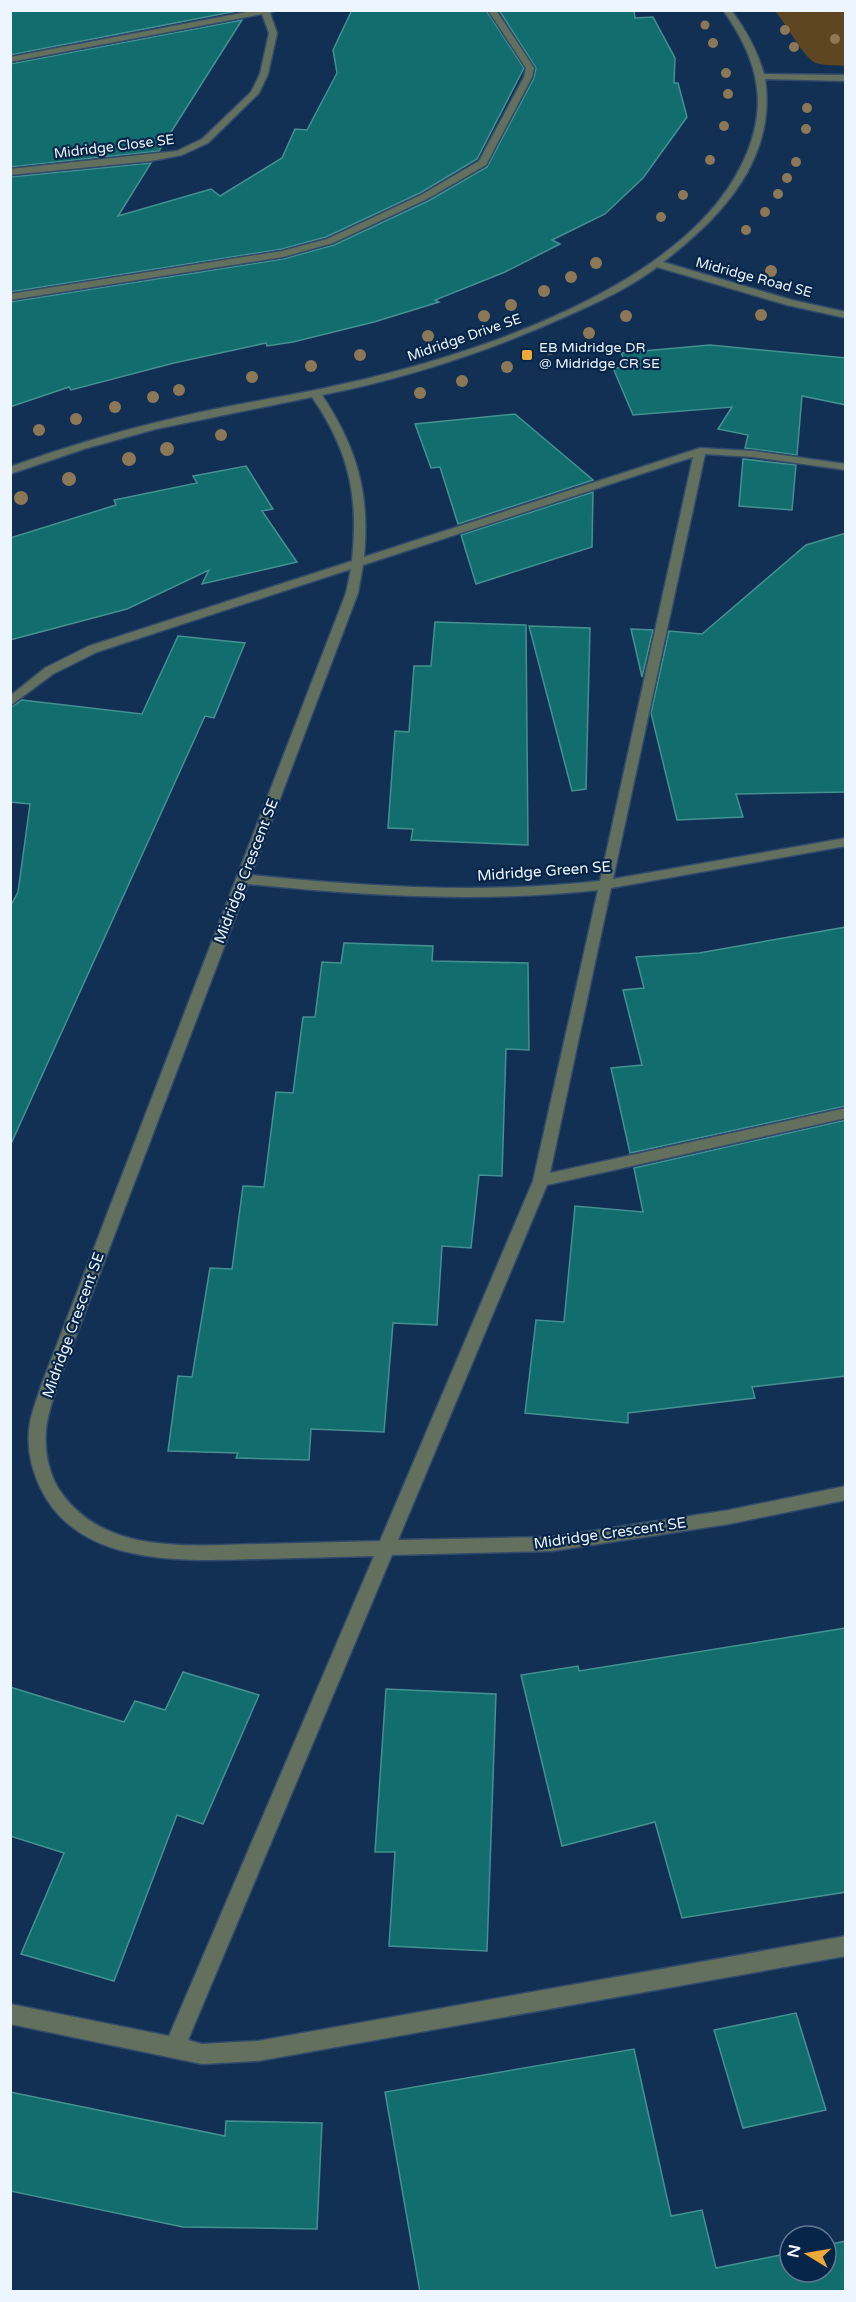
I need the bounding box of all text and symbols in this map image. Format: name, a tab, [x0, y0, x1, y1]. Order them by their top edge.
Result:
street label: Midridge Close SE	[53, 131, 175, 162]
street label: Midridge Road SE	[694, 254, 814, 301]
street label: Midridge Drive SE	[405, 310, 523, 365]
place label: EB Midridge DR @ Midridge CR SE	[539, 339, 660, 372]
marker: EB Midridge DR @ Midridge CR SE	[520, 348, 534, 362]
street label: Midridge Crescent SE	[210, 796, 282, 946]
street label: Midridge Green SE	[477, 857, 611, 885]
street label: Midridge Crescent SE	[38, 1250, 108, 1400]
street label: Midridge Crescent SE	[533, 1513, 687, 1553]
north arrow	[778, 2224, 838, 2284]
text: N	[783, 2243, 805, 2260]

